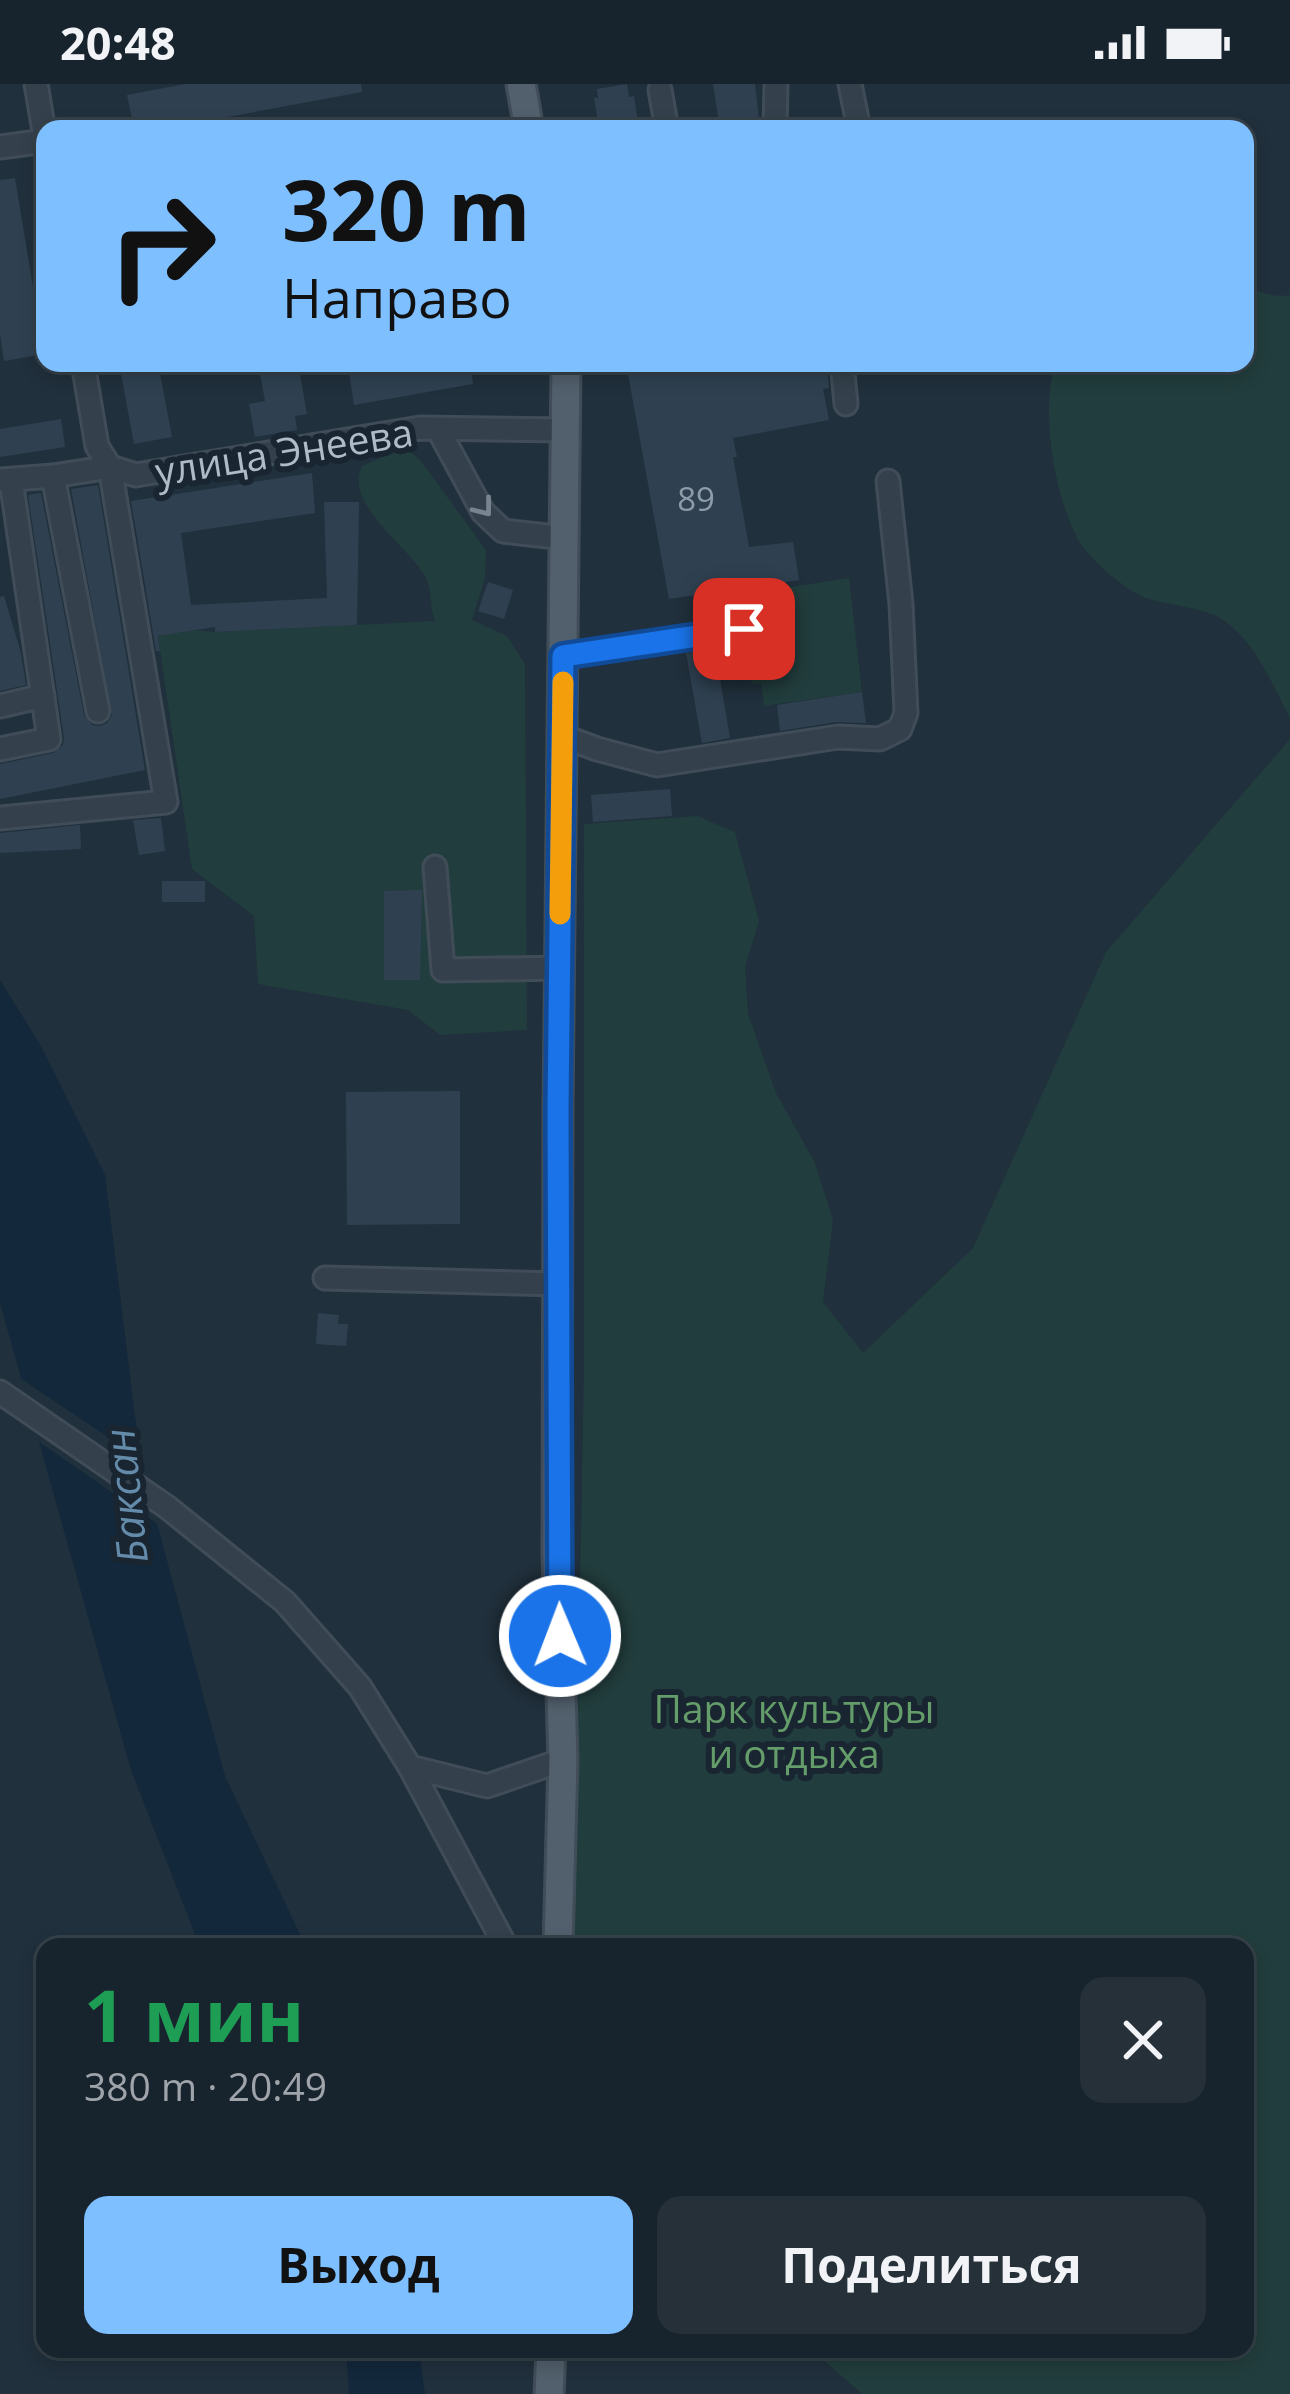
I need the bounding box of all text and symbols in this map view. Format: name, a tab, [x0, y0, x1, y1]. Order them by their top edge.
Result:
text: 20:48	[60, 12, 176, 73]
text: 320 m	[282, 151, 530, 266]
icon: right	[84, 168, 240, 324]
text: Направо	[282, 260, 512, 334]
street label: улица Энеева	[151, 404, 416, 497]
house number: 89	[677, 476, 715, 521]
one-way arrow	[470, 495, 491, 517]
pin	[693, 578, 795, 680]
icon: arrive	[711, 596, 777, 662]
water label: Баксан	[89, 1426, 160, 1566]
position arrow	[497, 1573, 623, 1699]
park label: Парк культуры и отдыха	[654, 1681, 934, 1779]
text: 1 мин	[84, 1965, 304, 2063]
button: close	[1080, 1977, 1206, 2103]
text: 380 m · 20:49	[84, 2059, 327, 2112]
button: Выход	[84, 2196, 633, 2334]
button: Поделиться	[657, 2196, 1206, 2334]

